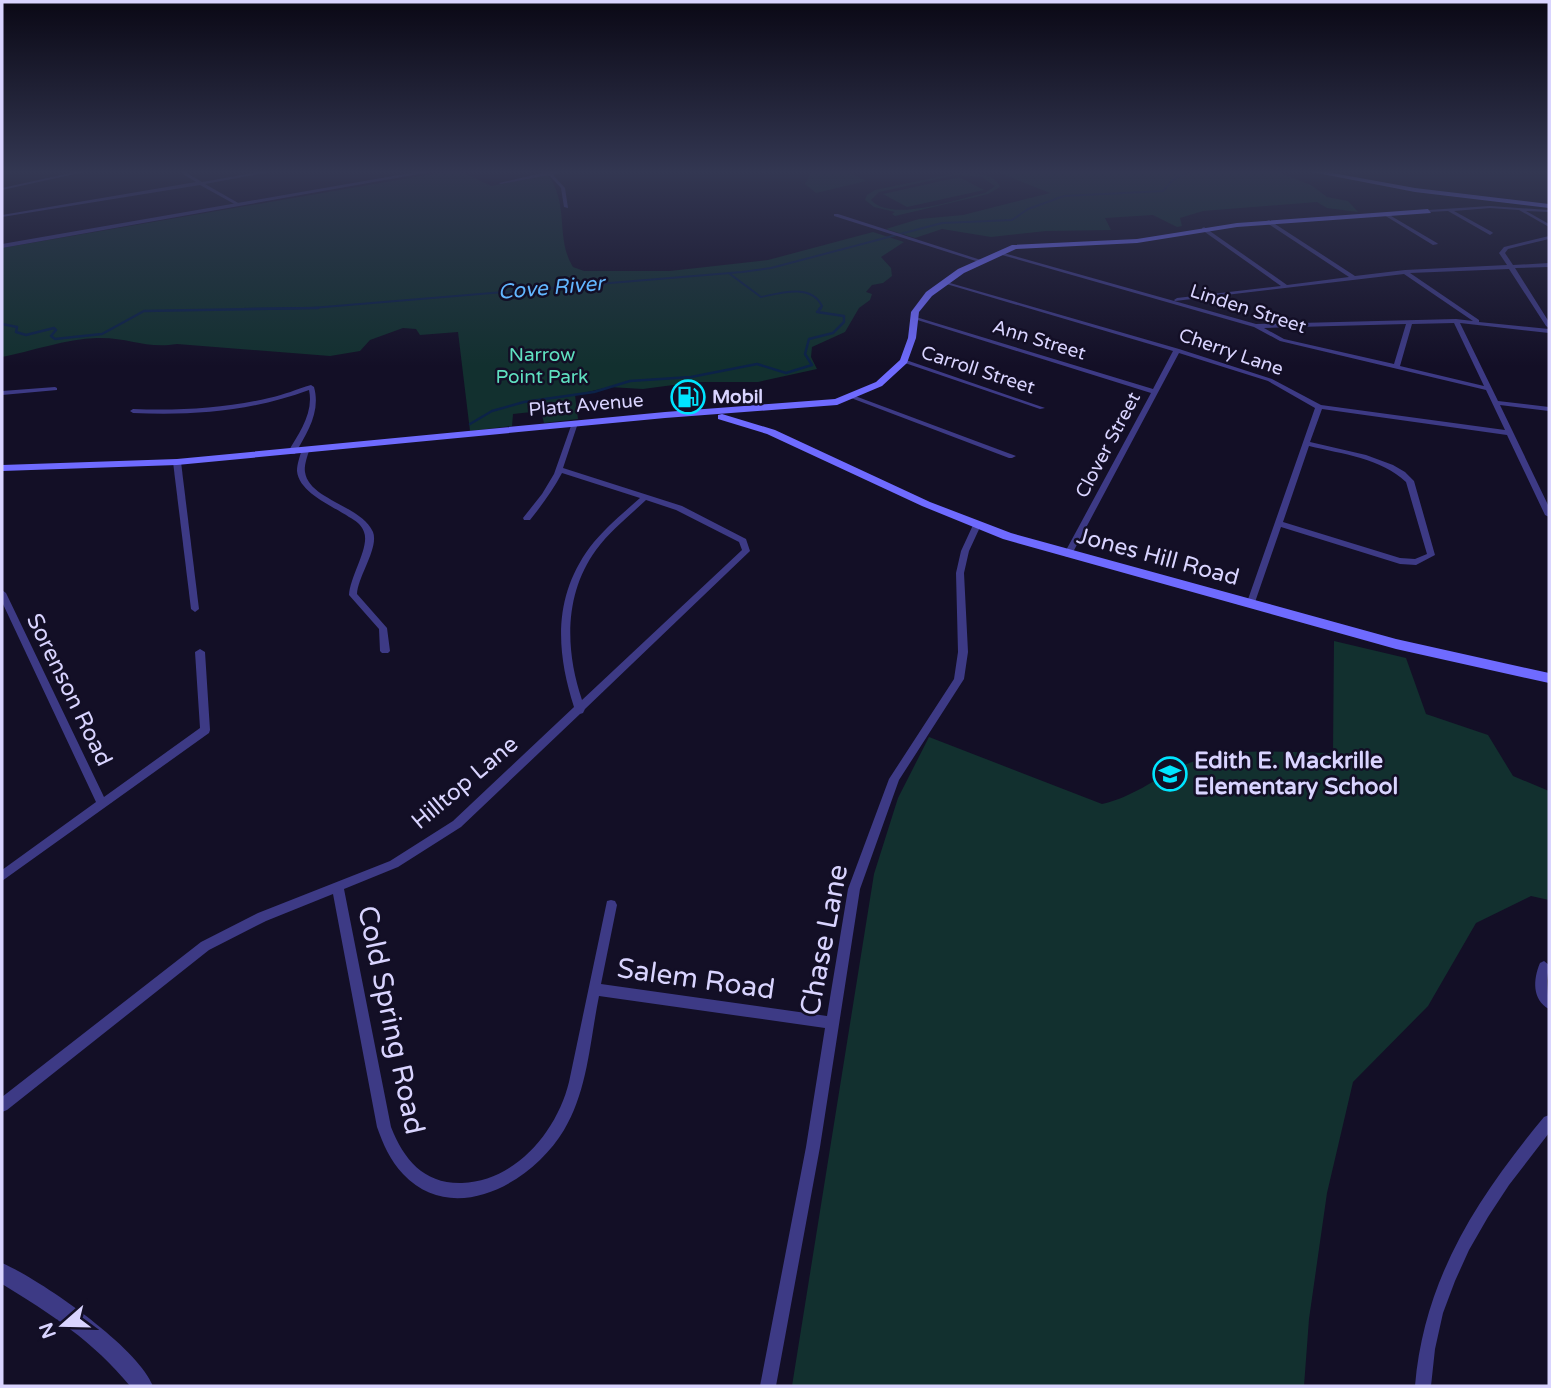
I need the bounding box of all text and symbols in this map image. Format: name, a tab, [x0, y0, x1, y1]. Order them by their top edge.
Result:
water label: Cove River	[497, 271, 608, 305]
street label: Linden Street	[1187, 280, 1309, 338]
street label: Ann Street	[990, 315, 1088, 365]
street label: Cherry Lane	[1176, 324, 1286, 380]
street label: Carroll Street	[918, 341, 1038, 399]
park label: Narrow Point Park	[496, 344, 588, 388]
fuel station icon: Mobil	[669, 378, 707, 416]
place label: Mobil	[712, 386, 763, 408]
street label: Clover Street	[1071, 388, 1145, 502]
street label: Platt Avenue	[528, 389, 644, 421]
street label: Jones Hill Road	[1074, 522, 1242, 592]
street label: Sorenson Road	[20, 609, 118, 771]
street label: Hilltop Lane	[406, 730, 524, 836]
place label: Edith E. Mackrille Elementary School	[1194, 747, 1398, 801]
school or university icon: Edith E. Mackrille Elementary School	[1151, 755, 1189, 793]
street label: Chase Lane	[793, 861, 855, 1019]
street label: Cold Spring Road	[350, 903, 432, 1137]
street label: Salem Road	[615, 951, 777, 1007]
north arrow	[28, 1290, 98, 1360]
text: N	[35, 1320, 61, 1341]

